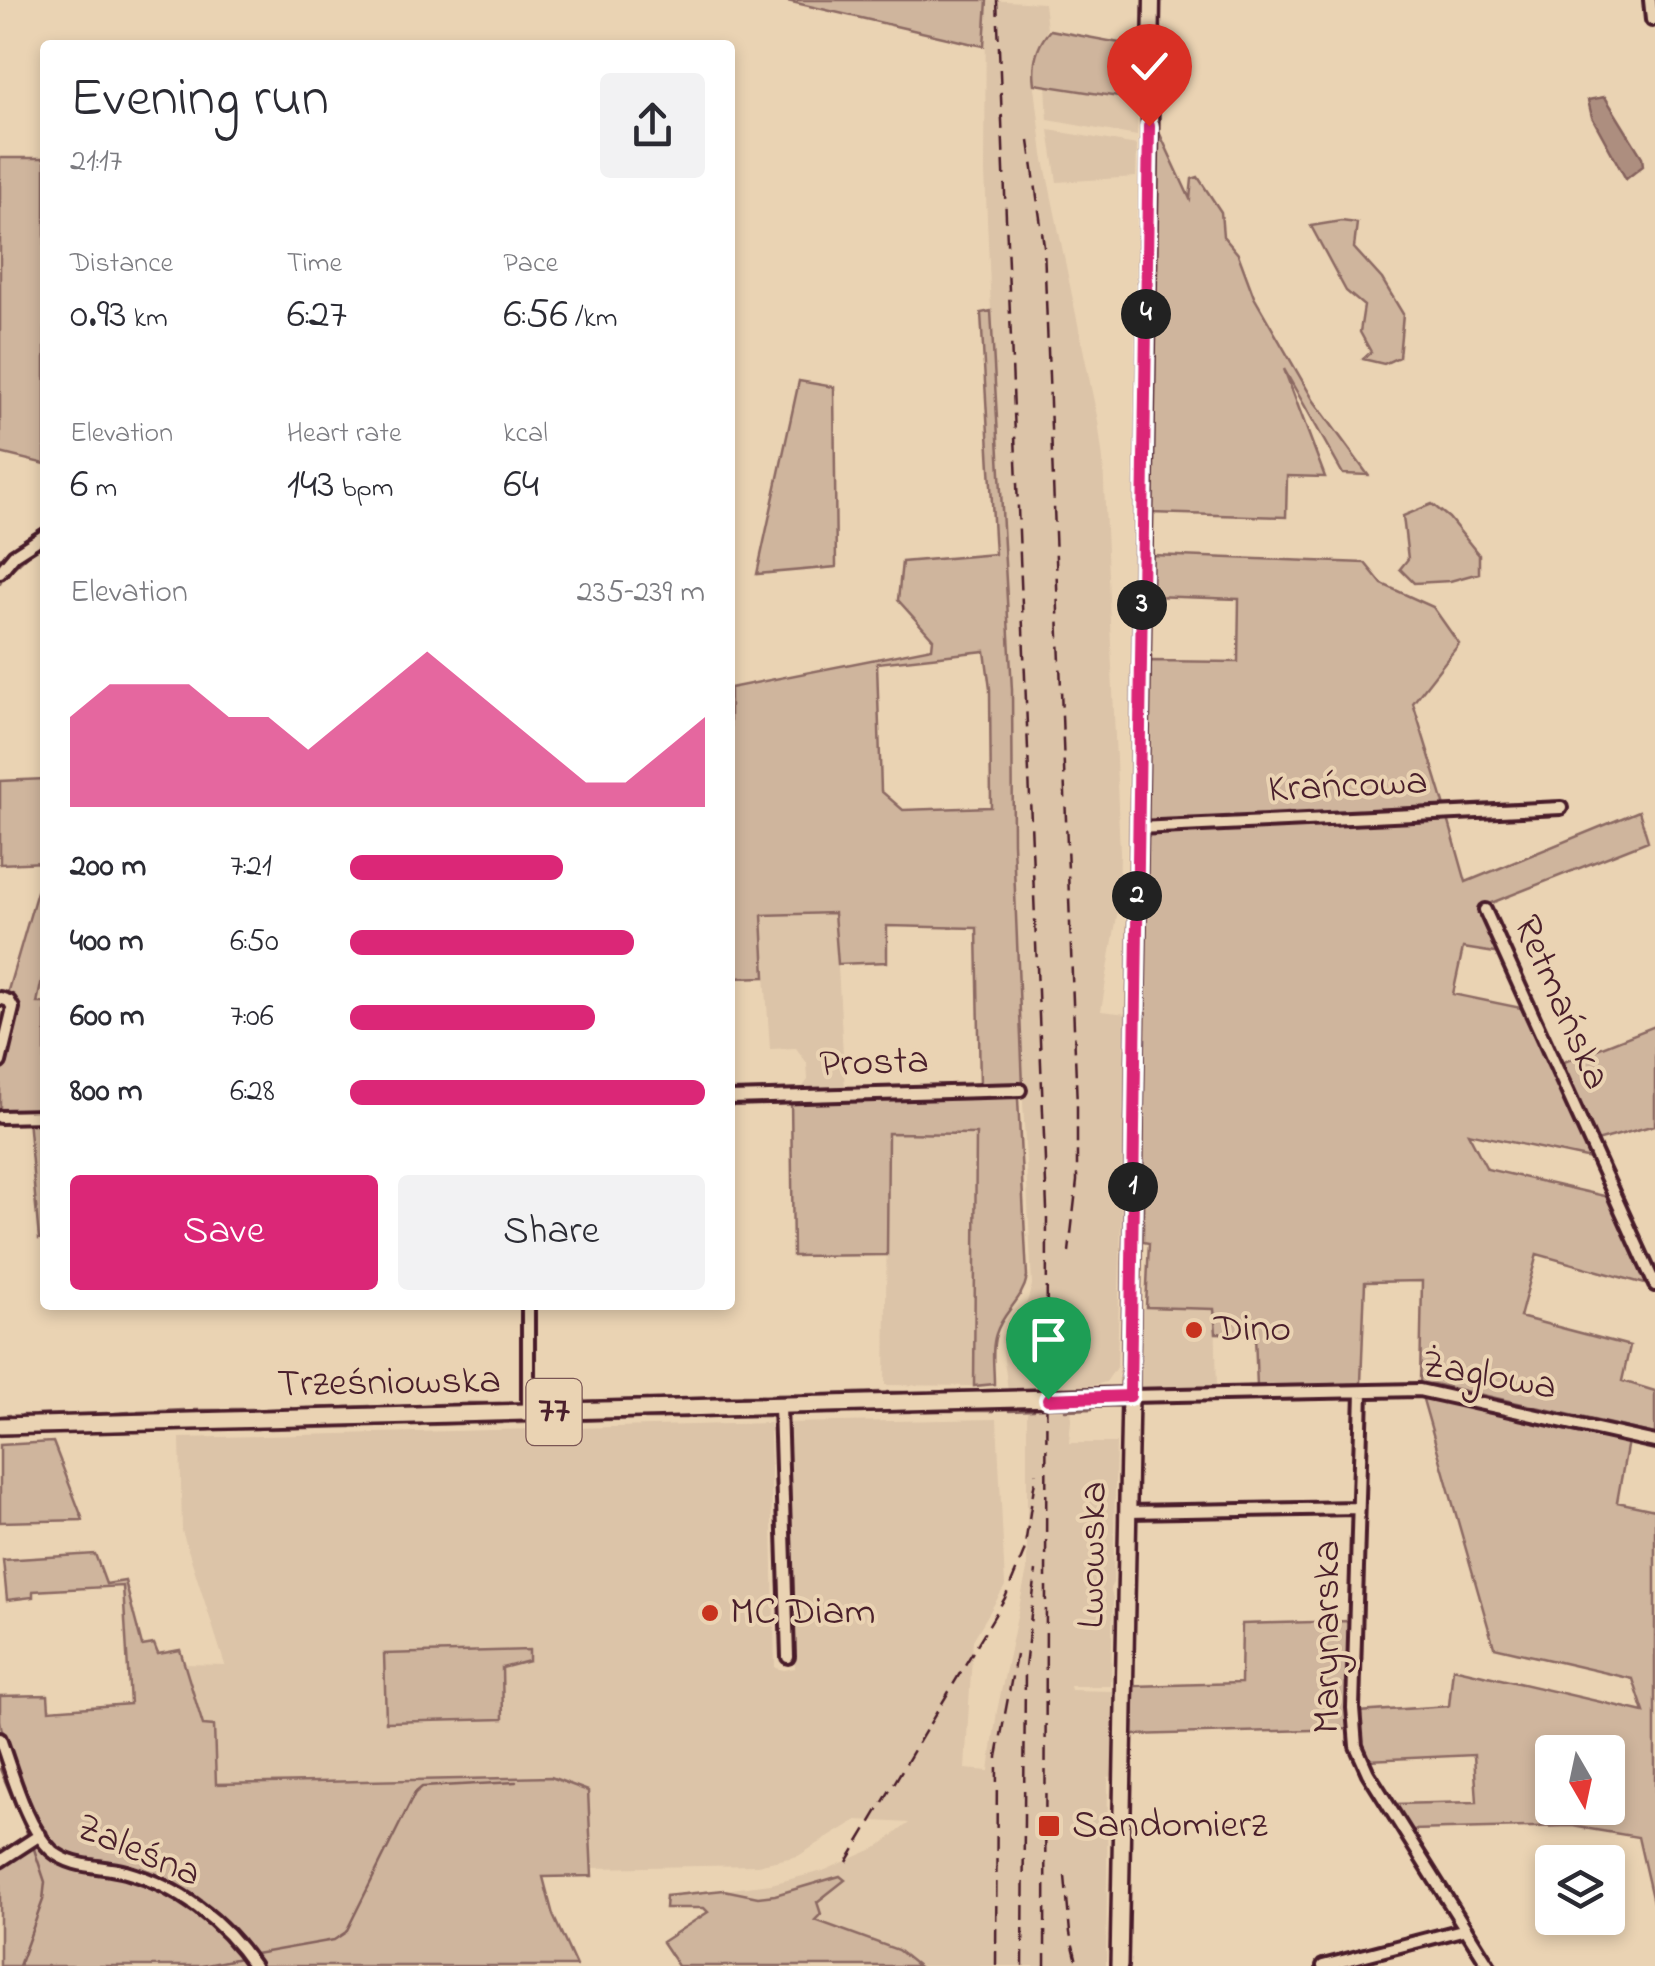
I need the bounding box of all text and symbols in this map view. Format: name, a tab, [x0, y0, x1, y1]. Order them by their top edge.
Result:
pin	[1107, 24, 1192, 127]
icon: check	[1122, 39, 1177, 94]
text: Evening run	[70, 61, 329, 141]
button: share	[600, 73, 705, 178]
text: 21:17	[70, 139, 122, 186]
text: Distance	[70, 244, 173, 285]
text: Time	[287, 244, 342, 285]
text: Pace	[503, 244, 558, 285]
text: 0.93	[70, 285, 127, 346]
text: 6:27	[287, 285, 347, 346]
text: 6:56	[503, 285, 568, 346]
pin: 4	[1121, 289, 1171, 339]
text: 4	[1140, 293, 1152, 334]
text: km	[127, 299, 168, 340]
text: /km	[568, 299, 618, 340]
text: Elevation	[70, 414, 173, 455]
text: Heart rate	[287, 414, 401, 455]
text: kcal	[503, 414, 548, 455]
text: 6	[70, 455, 88, 516]
text: 143	[287, 455, 335, 516]
text: 64	[503, 455, 539, 516]
text: m	[88, 469, 117, 510]
text: bpm	[335, 469, 393, 510]
text: Elevation	[70, 570, 188, 617]
text: 235–239 m	[577, 570, 705, 617]
pin: 3	[1117, 580, 1167, 630]
text: 3	[1136, 584, 1148, 625]
street label: Krańcowa	[1267, 753, 1429, 821]
text: 200 m	[70, 844, 146, 891]
text: 7:21	[230, 844, 272, 891]
pin: 2	[1112, 871, 1162, 921]
text: 2	[1130, 875, 1144, 916]
street label: Retmańska	[1495, 906, 1625, 1100]
text: 400 m	[70, 919, 144, 966]
text: 6:50	[230, 919, 279, 966]
text: 600 m	[70, 994, 145, 1041]
text: 7:06	[230, 994, 274, 1041]
street label: Prosta	[818, 1033, 930, 1095]
text: 800 m	[70, 1069, 142, 1116]
text: 6:28	[230, 1069, 275, 1116]
pin: 1	[1108, 1162, 1158, 1212]
text: 1	[1129, 1166, 1137, 1207]
button: Save	[70, 1175, 378, 1290]
button: Share	[398, 1175, 705, 1290]
pin	[1006, 1297, 1091, 1400]
place label: Dino	[1213, 1301, 1291, 1360]
icon: arrive	[1021, 1312, 1076, 1367]
marker: Dino	[1183, 1319, 1205, 1341]
street label: Żaglowa	[1417, 1336, 1561, 1418]
street label: Trześniowska	[277, 1353, 501, 1415]
road number: 77	[526, 1379, 582, 1445]
street label: Lwowska	[1063, 1481, 1125, 1629]
street label: Marynarska	[1299, 1540, 1358, 1734]
place label: MC Diam	[730, 1584, 875, 1643]
marker: MC Diam	[699, 1602, 721, 1624]
north arrow	[1535, 1735, 1625, 1825]
map controls	[1535, 1735, 1625, 1935]
place label: Sandomierz	[1072, 1797, 1268, 1856]
street label: Zaleśna	[66, 1799, 210, 1905]
marker: Sandomierz	[1036, 1813, 1062, 1839]
button: layers	[1535, 1845, 1625, 1935]

